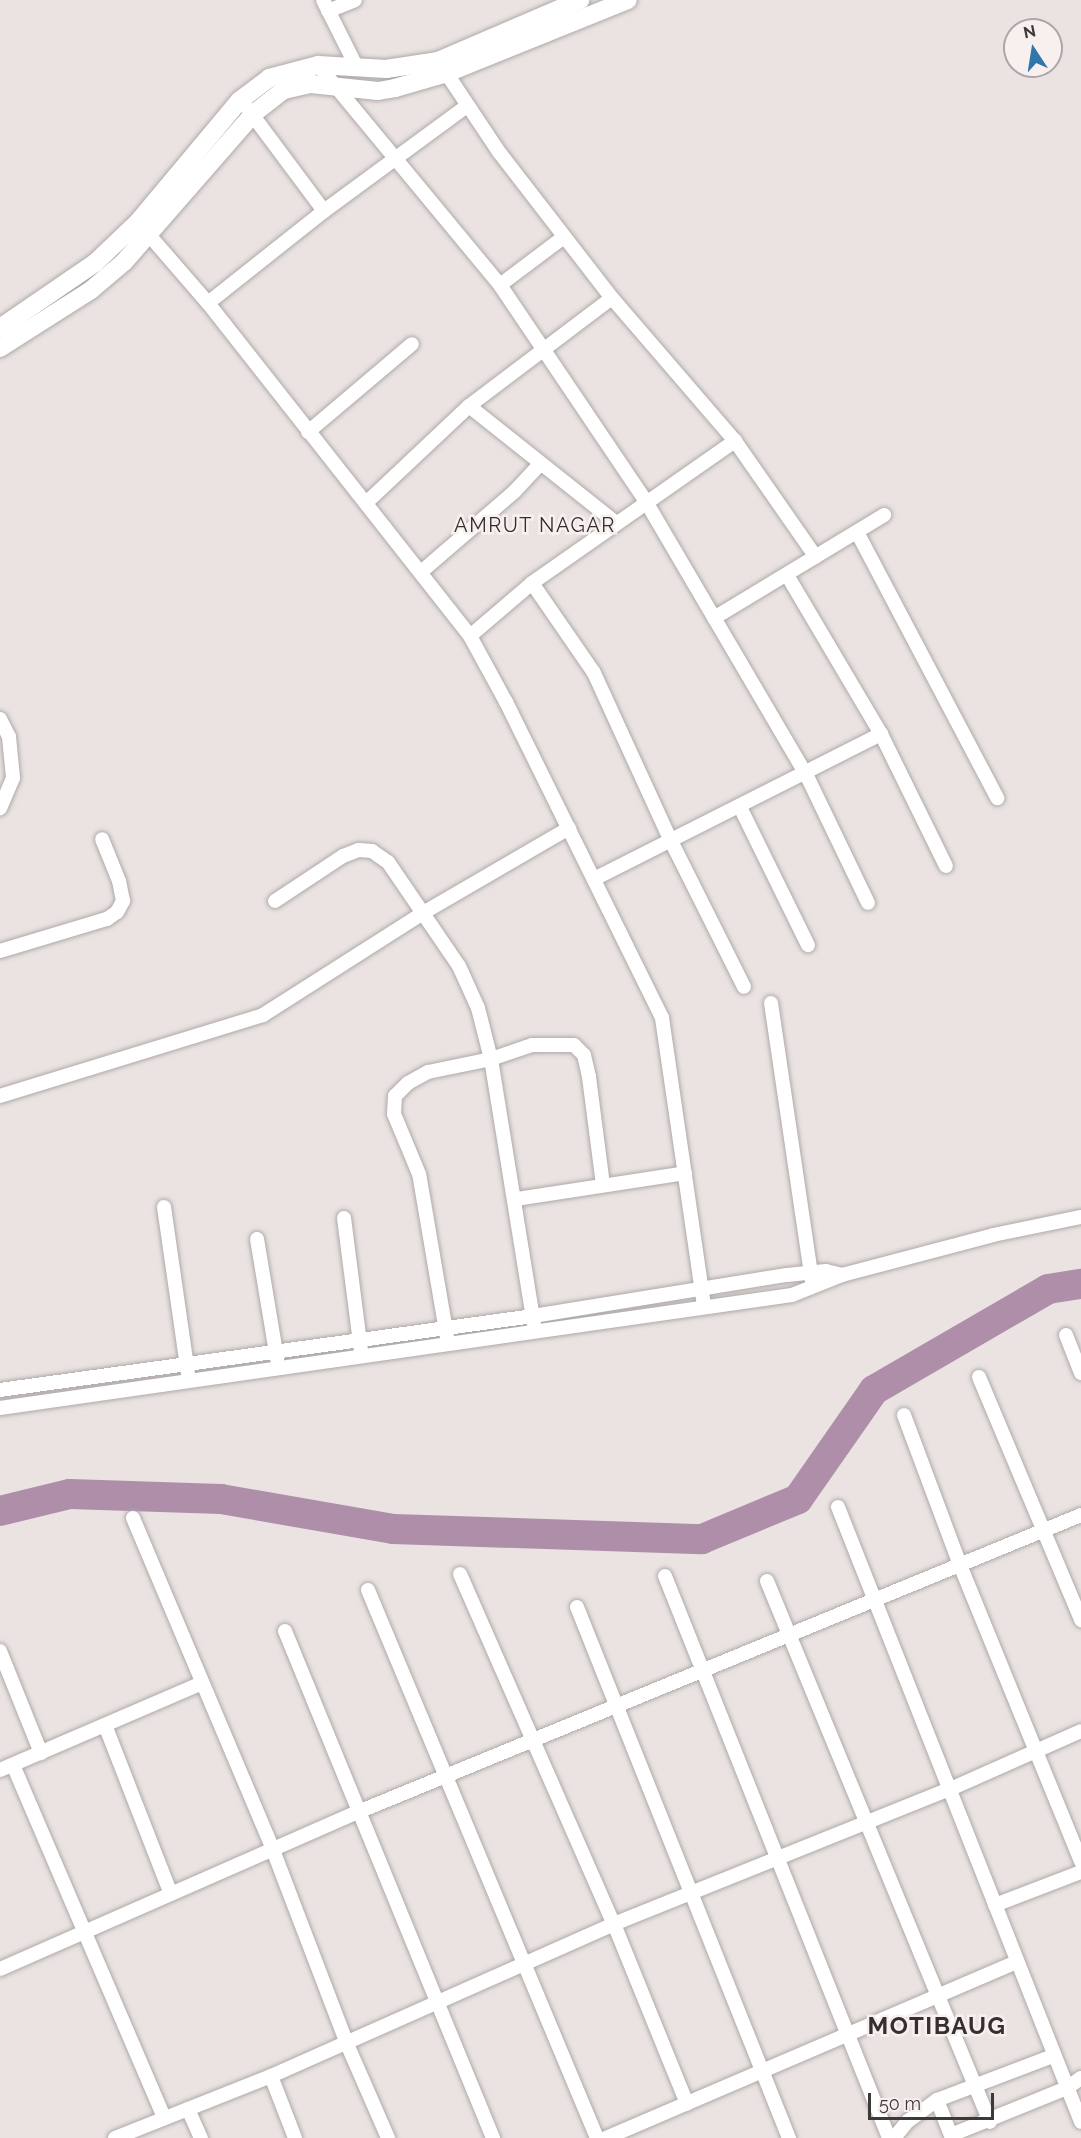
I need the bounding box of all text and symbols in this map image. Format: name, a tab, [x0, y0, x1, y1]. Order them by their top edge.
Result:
north arrow	[1003, 18, 1063, 78]
text: N	[1022, 21, 1038, 42]
district label: AMRUT NAGAR	[454, 513, 616, 537]
district label: MOTIBAUG	[867, 2012, 1007, 2040]
scale bar	[871, 2081, 997, 2119]
text: 50 m	[879, 2093, 921, 2114]

